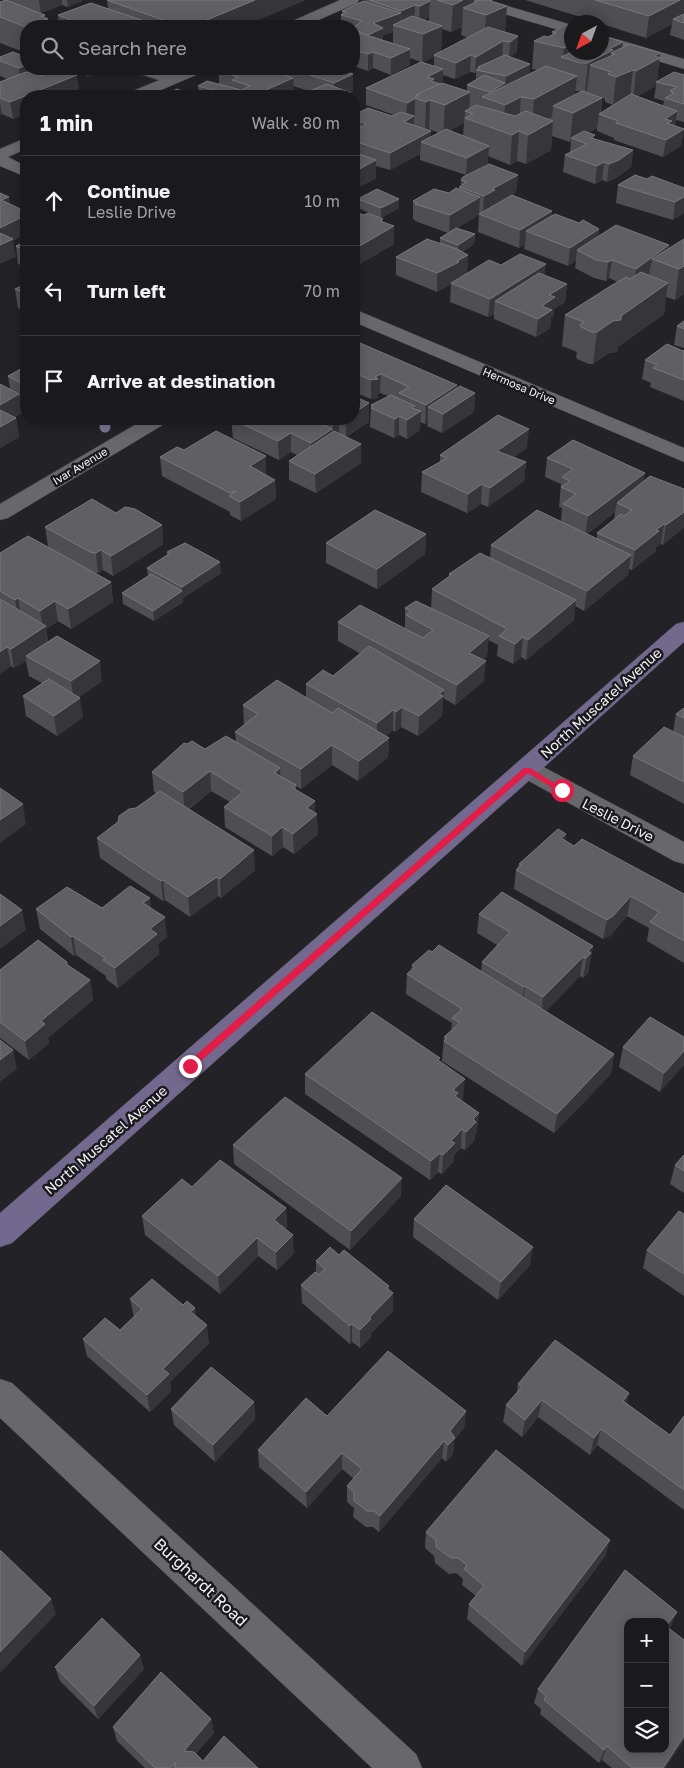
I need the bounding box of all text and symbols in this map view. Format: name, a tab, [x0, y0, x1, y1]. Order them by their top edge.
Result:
north arrow	[564, 15, 609, 60]
search box	[20, 20, 360, 75]
icon: search	[38, 34, 66, 62]
text: Search here	[78, 36, 187, 59]
text: 1 min	[40, 110, 93, 136]
text: Walk · 80 m	[251, 113, 340, 133]
text: Continue	[87, 179, 170, 202]
icon: ahead	[40, 187, 68, 215]
text: 10 m	[304, 191, 340, 211]
text: Leslie Drive	[87, 202, 176, 222]
icon: left	[40, 277, 68, 305]
text: Turn left	[87, 279, 166, 302]
text: 70 m	[303, 281, 340, 301]
street label: Hermosa Drive	[481, 364, 557, 407]
icon: arrive	[40, 367, 68, 395]
text: Arrive at destination	[87, 369, 275, 392]
street label: Ivar Avenue	[50, 444, 109, 487]
street label: North Muscatel Avenue	[537, 644, 665, 761]
route start	[551, 779, 574, 802]
street label: Leslie Drive	[580, 794, 657, 845]
route end	[179, 1055, 202, 1078]
street label: North Muscatel Avenue	[41, 1082, 170, 1198]
street label: Burghardt Road	[150, 1534, 252, 1630]
map controls	[624, 1618, 669, 1753]
button: +	[624, 1618, 669, 1663]
button: −	[624, 1663, 669, 1708]
button: layers	[624, 1708, 669, 1753]

